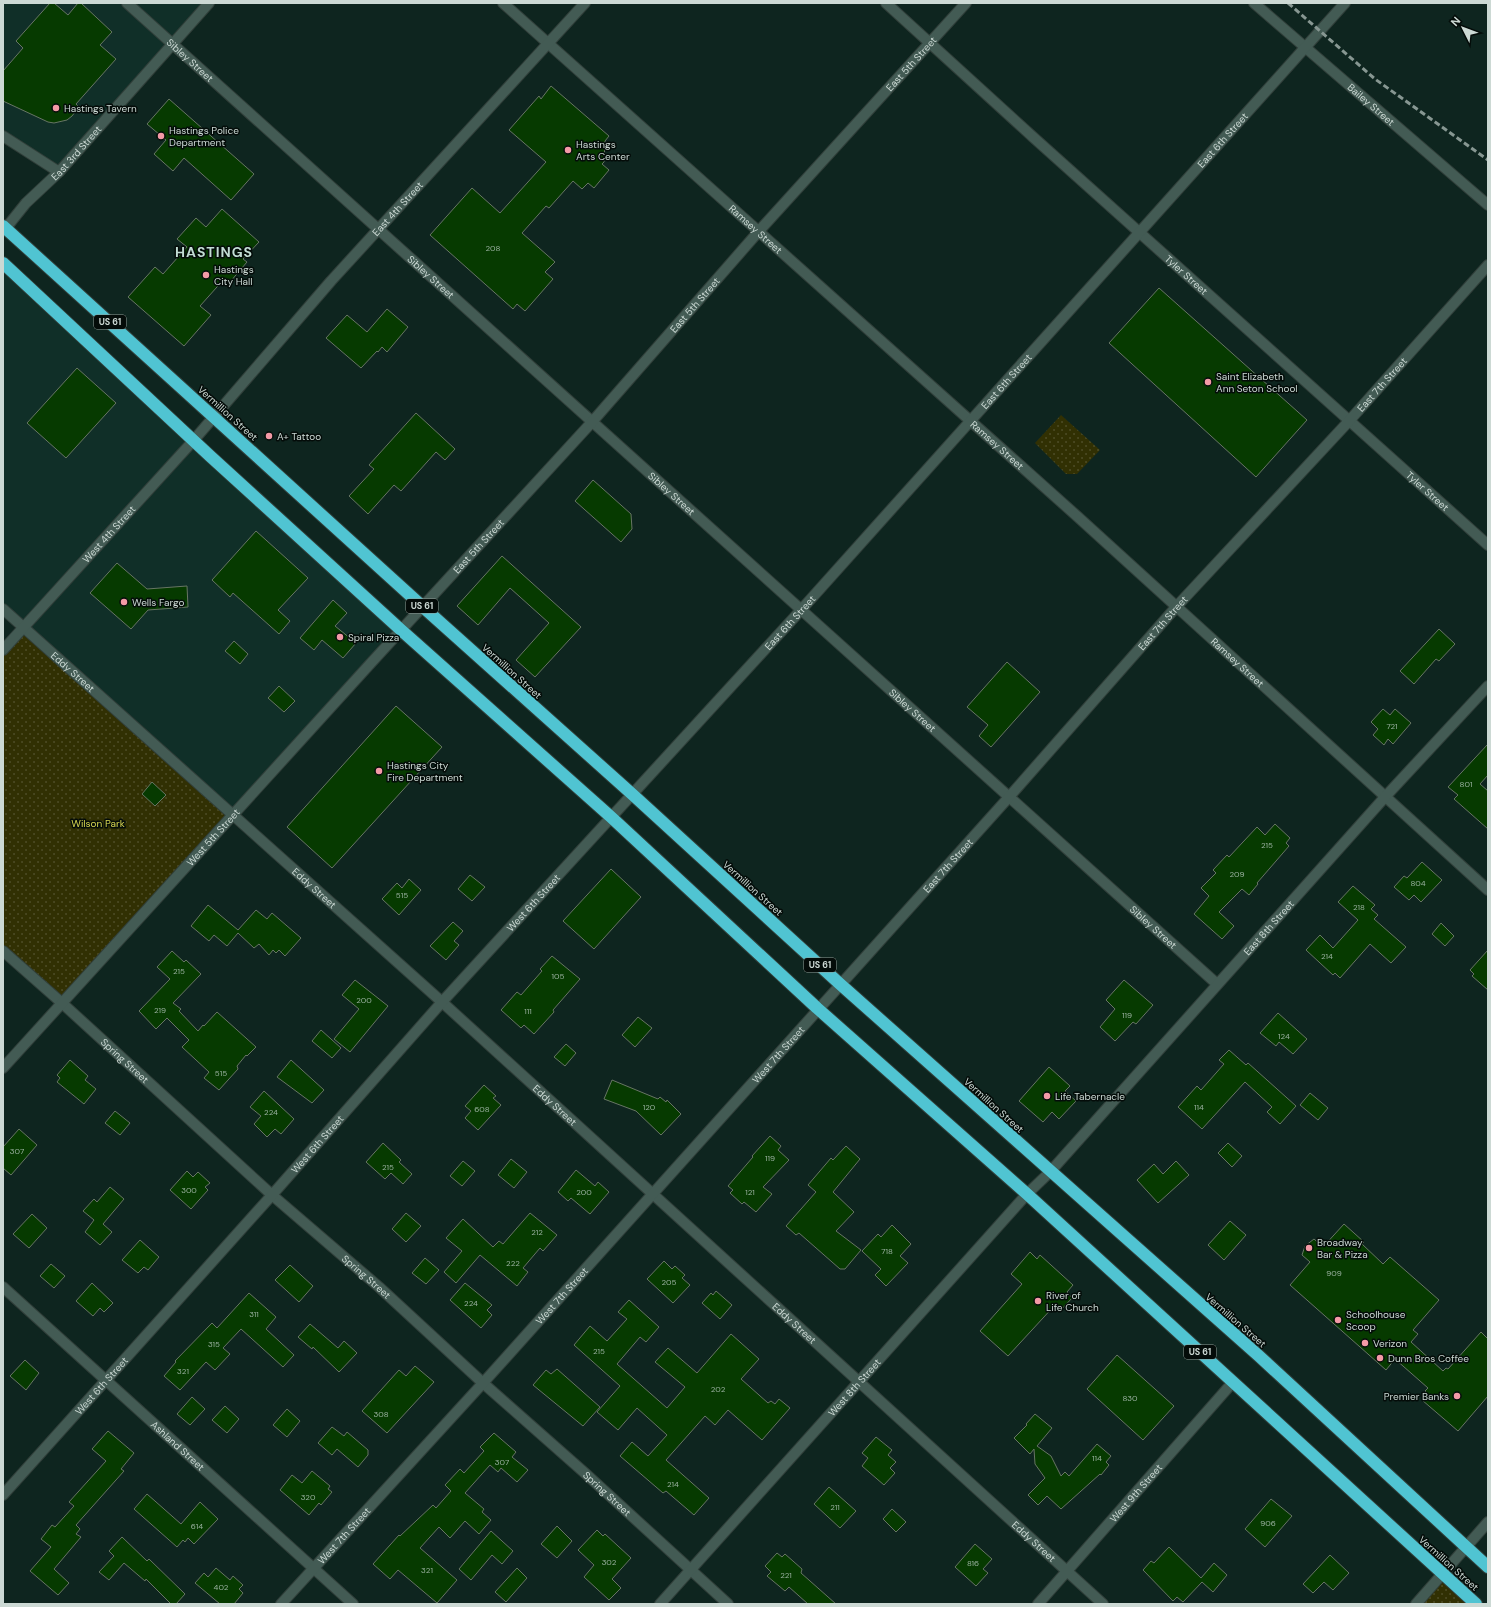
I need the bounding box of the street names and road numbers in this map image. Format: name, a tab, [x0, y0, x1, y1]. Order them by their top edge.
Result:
street label: East 5th Street	[883, 34, 940, 94]
street label: Sibley Street	[164, 36, 216, 85]
street label: Bailey Street	[1345, 81, 1397, 129]
street label: East 6th Street	[1195, 110, 1251, 170]
street label: East 3rd Street	[48, 123, 104, 183]
street label: East 4th Street	[369, 179, 426, 239]
street label: Ramsey Street	[726, 202, 785, 257]
street label: Sibley Street	[404, 252, 457, 302]
street label: Tyler Street	[1162, 252, 1210, 298]
street label: East 5th Street	[667, 275, 723, 335]
road number: US 61	[94, 315, 126, 329]
street label: East 6th Street	[978, 351, 1035, 412]
street label: East 7th Street	[1354, 355, 1410, 415]
street label: Vermillion Street	[195, 383, 260, 444]
street label: Ramsey Street	[968, 418, 1026, 473]
street label: Sibley Street	[645, 469, 698, 518]
street label: Tyler Street	[1403, 469, 1452, 514]
street label: West 4th Street	[80, 503, 138, 566]
street label: East 5th Street	[450, 516, 507, 576]
street label: East 6th Street	[762, 592, 818, 653]
street label: East 7th Street	[1135, 593, 1190, 653]
road number: US 61	[406, 599, 438, 613]
street label: Ramsey Street	[1208, 635, 1267, 690]
street label: Vermillion Street	[479, 641, 544, 702]
street label: Eddy Street	[48, 649, 98, 695]
street label: Sibley Street	[886, 686, 939, 735]
street label: West 5th Street	[184, 806, 243, 869]
street label: East 7th Street	[920, 836, 976, 896]
street label: Vermillion Street	[720, 858, 785, 919]
street label: Eddy Street	[289, 865, 339, 911]
street label: West 6th Street	[504, 871, 563, 934]
street label: East 8th Street	[1241, 898, 1297, 958]
street label: Sibley Street	[1127, 903, 1179, 952]
road number: US 61	[804, 958, 836, 972]
street label: West 7th Street	[749, 1023, 807, 1086]
street label: Spring Street	[98, 1036, 151, 1086]
street label: Vermillion Street	[961, 1075, 1026, 1136]
street label: Eddy Street	[530, 1082, 579, 1129]
street label: West 6th Street	[288, 1112, 347, 1176]
street label: Spring Street	[339, 1252, 393, 1302]
street label: West 7th Street	[533, 1265, 591, 1327]
street label: Vermillion Street	[1203, 1290, 1269, 1350]
street label: Eddy Street	[770, 1300, 819, 1347]
road number: US 61	[1184, 1345, 1216, 1359]
street label: West 6th Street	[72, 1354, 131, 1418]
street label: West 8th Street	[825, 1356, 884, 1419]
street label: Ashland Street	[148, 1418, 207, 1474]
street label: West 9th Street	[1107, 1461, 1165, 1525]
street label: Spring Street	[580, 1469, 634, 1519]
street label: West 7th Street	[315, 1505, 373, 1567]
street label: Eddy Street	[1009, 1518, 1058, 1565]
street label: Vermillion Street	[1416, 1533, 1481, 1594]

